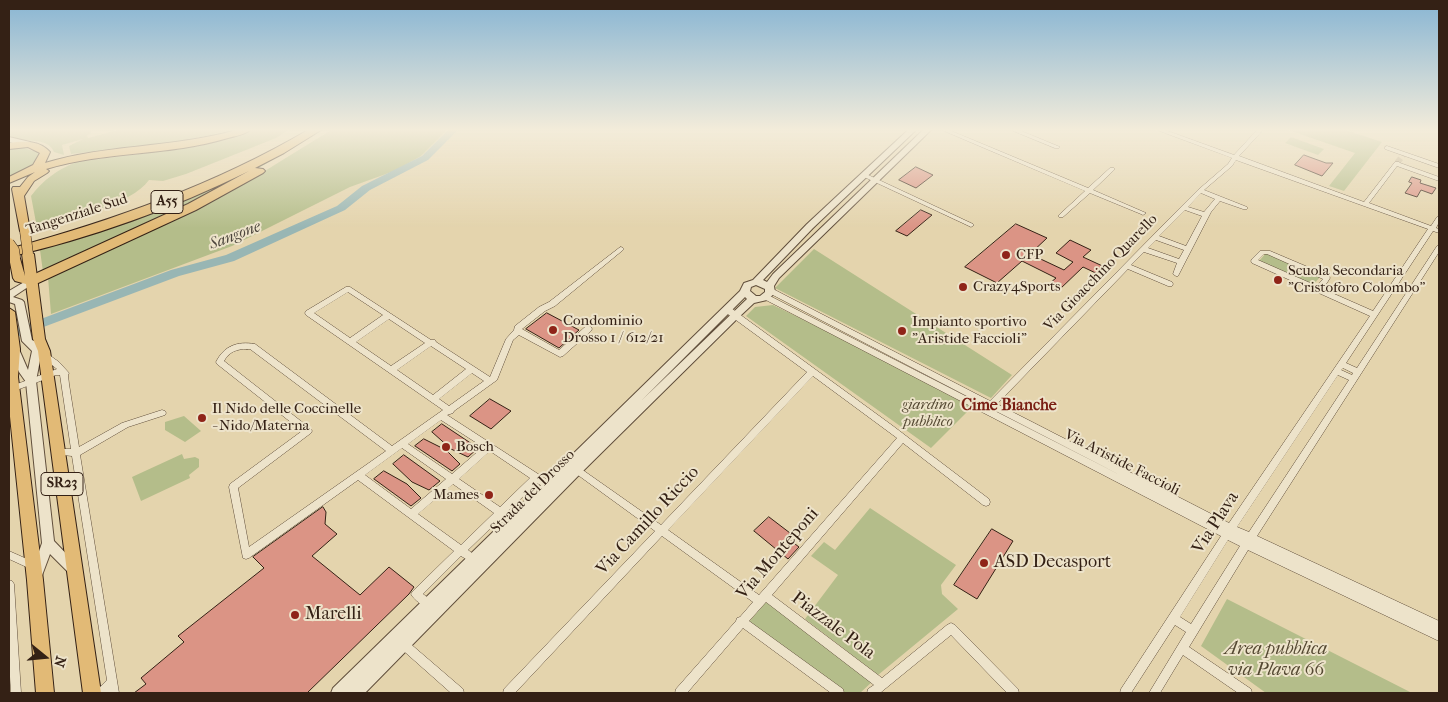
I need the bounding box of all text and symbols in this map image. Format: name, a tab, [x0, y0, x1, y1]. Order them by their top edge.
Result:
street label: Tangenziale Sud	[24, 190, 130, 240]
road number: A55	[151, 190, 183, 213]
street label: Via Gioacchino Quarello	[1040, 211, 1162, 335]
water label: Sangone	[207, 217, 263, 255]
place label: CFP	[1016, 246, 1043, 264]
marker: CFP	[1000, 249, 1012, 261]
place label: Scuola Secondaria "Cristoforo Colombo"	[1288, 262, 1425, 297]
marker: Scuola Secondaria "Cristoforo Colombo"	[1272, 274, 1284, 286]
place label: Crazy4Sports	[973, 278, 1061, 296]
marker: Crazy4Sports	[957, 281, 969, 293]
place label: Condominio Drosso 1 / 612/21	[563, 312, 664, 347]
place label: Impianto sportivo "Aristide Faccioli"	[912, 313, 1027, 348]
marker: Condominio Drosso 1 / 612/21	[547, 324, 559, 336]
marker: Impianto sportivo "Aristide Faccioli"	[896, 325, 908, 337]
park label: giardino pubblico	[902, 396, 954, 431]
district label: Cime Bianche	[961, 396, 1057, 416]
place label: Il Nido delle Coccinelle - Nido/Materna	[212, 400, 361, 435]
marker: Il Nido delle Coccinelle - Nido/Materna	[196, 412, 208, 424]
street label: Via Aristide Faccioli	[1061, 426, 1183, 500]
place label: Bosch	[456, 438, 494, 456]
marker: Bosch	[440, 441, 452, 453]
street label: Strada del Drosso	[487, 446, 579, 538]
street label: Via Camillo Riccio	[592, 462, 704, 580]
road number: SR23	[41, 472, 83, 496]
place label: Mames	[433, 486, 479, 504]
street label: Via Plava	[1188, 488, 1244, 558]
marker: Mames	[483, 489, 495, 501]
street label: Via Monteponi	[732, 504, 824, 604]
place label: ASD Decasport	[994, 552, 1111, 574]
marker: ASD Decasport	[978, 557, 990, 569]
street label: Piazzale Pola	[787, 588, 879, 664]
place label: Marelli	[305, 604, 361, 626]
marker: Marelli	[289, 609, 301, 621]
north arrow	[20, 632, 70, 682]
park label: Area pubblica via Plava 66	[1225, 639, 1327, 682]
text: N	[50, 654, 70, 669]

